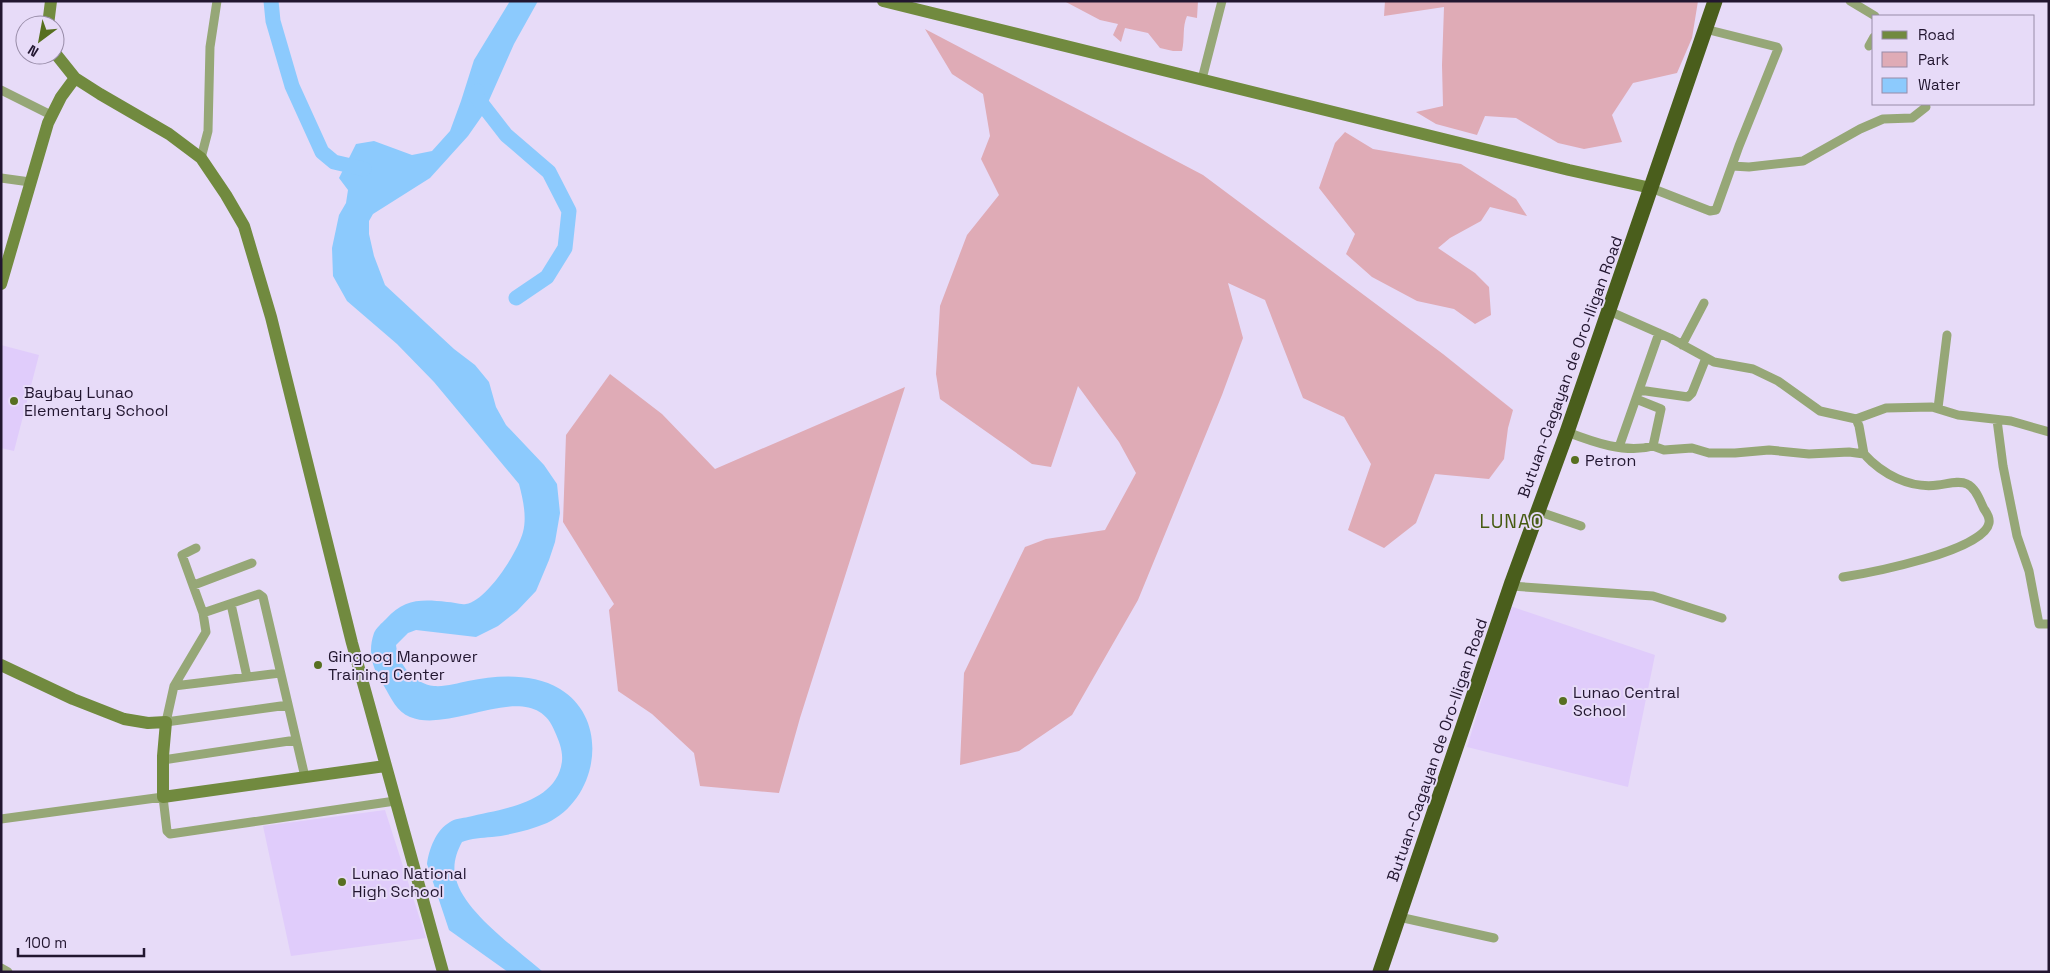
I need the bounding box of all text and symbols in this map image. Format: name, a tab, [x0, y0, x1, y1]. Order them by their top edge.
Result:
north arrow	[15, 15, 65, 65]
legend	[1872, 15, 2035, 105]
text: Road	[1918, 25, 1955, 44]
text: N	[24, 41, 42, 61]
text: Park	[1918, 50, 1949, 69]
text: Water	[1918, 75, 1961, 94]
street label: Butuan-Cagayan de Oro-Iligan Road	[1513, 233, 1627, 501]
place label: Baybay Lunao Elementary School	[24, 382, 169, 421]
marker: Baybay Lunao Elementary School	[8, 395, 20, 407]
place label: Petron	[1585, 450, 1636, 471]
marker: Petron	[1569, 454, 1581, 466]
district label: LUNAO	[1480, 509, 1544, 534]
street label: Butuan-Cagayan de Oro-Iligan Road	[1382, 616, 1492, 884]
place label: Gingoog Manpower Training Center	[328, 646, 478, 685]
marker: Gingoog Manpower Training Center	[312, 659, 324, 671]
place label: Lunao Central School	[1573, 682, 1680, 721]
marker: Lunao Central School	[1557, 695, 1569, 707]
place label: Lunao National High School	[352, 863, 467, 902]
marker: Lunao National High School	[336, 876, 348, 888]
scale bar	[18, 926, 144, 958]
text: 100 m	[25, 933, 67, 952]

